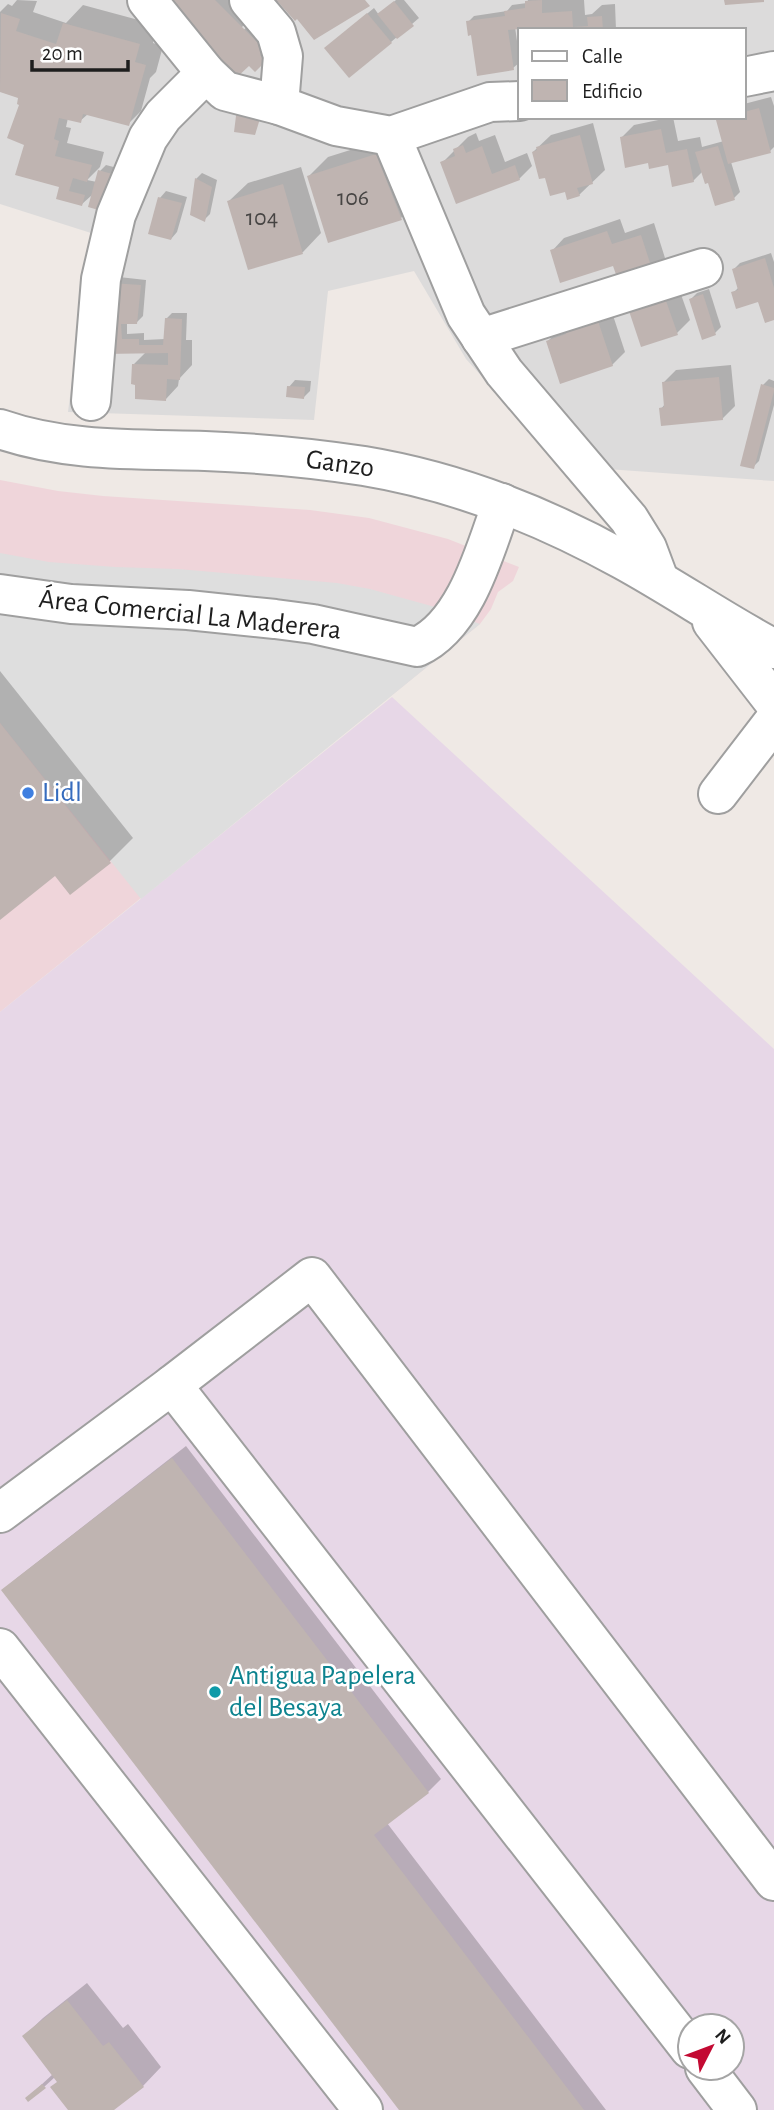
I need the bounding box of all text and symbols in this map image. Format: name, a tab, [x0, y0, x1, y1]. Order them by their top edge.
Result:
scale bar	[32, 28, 128, 72]
legend	[518, 28, 746, 119]
text: 20 m	[42, 43, 83, 64]
text: Calle	[582, 46, 623, 67]
text: Edificio	[582, 81, 643, 102]
house number: 106	[337, 186, 369, 210]
house number: 104	[246, 206, 278, 230]
street label: Ganzo	[304, 445, 376, 483]
street label: Área Comercial La Maderera	[37, 582, 343, 645]
place label: Lidl	[42, 779, 82, 807]
marker: Lidl	[20, 785, 36, 801]
place label: Antigua Papelera del Besaya	[229, 1662, 416, 1722]
marker: Antigua Papelera del Besaya	[207, 1684, 223, 1700]
north arrow	[676, 2012, 746, 2082]
text: N	[711, 2025, 734, 2048]

